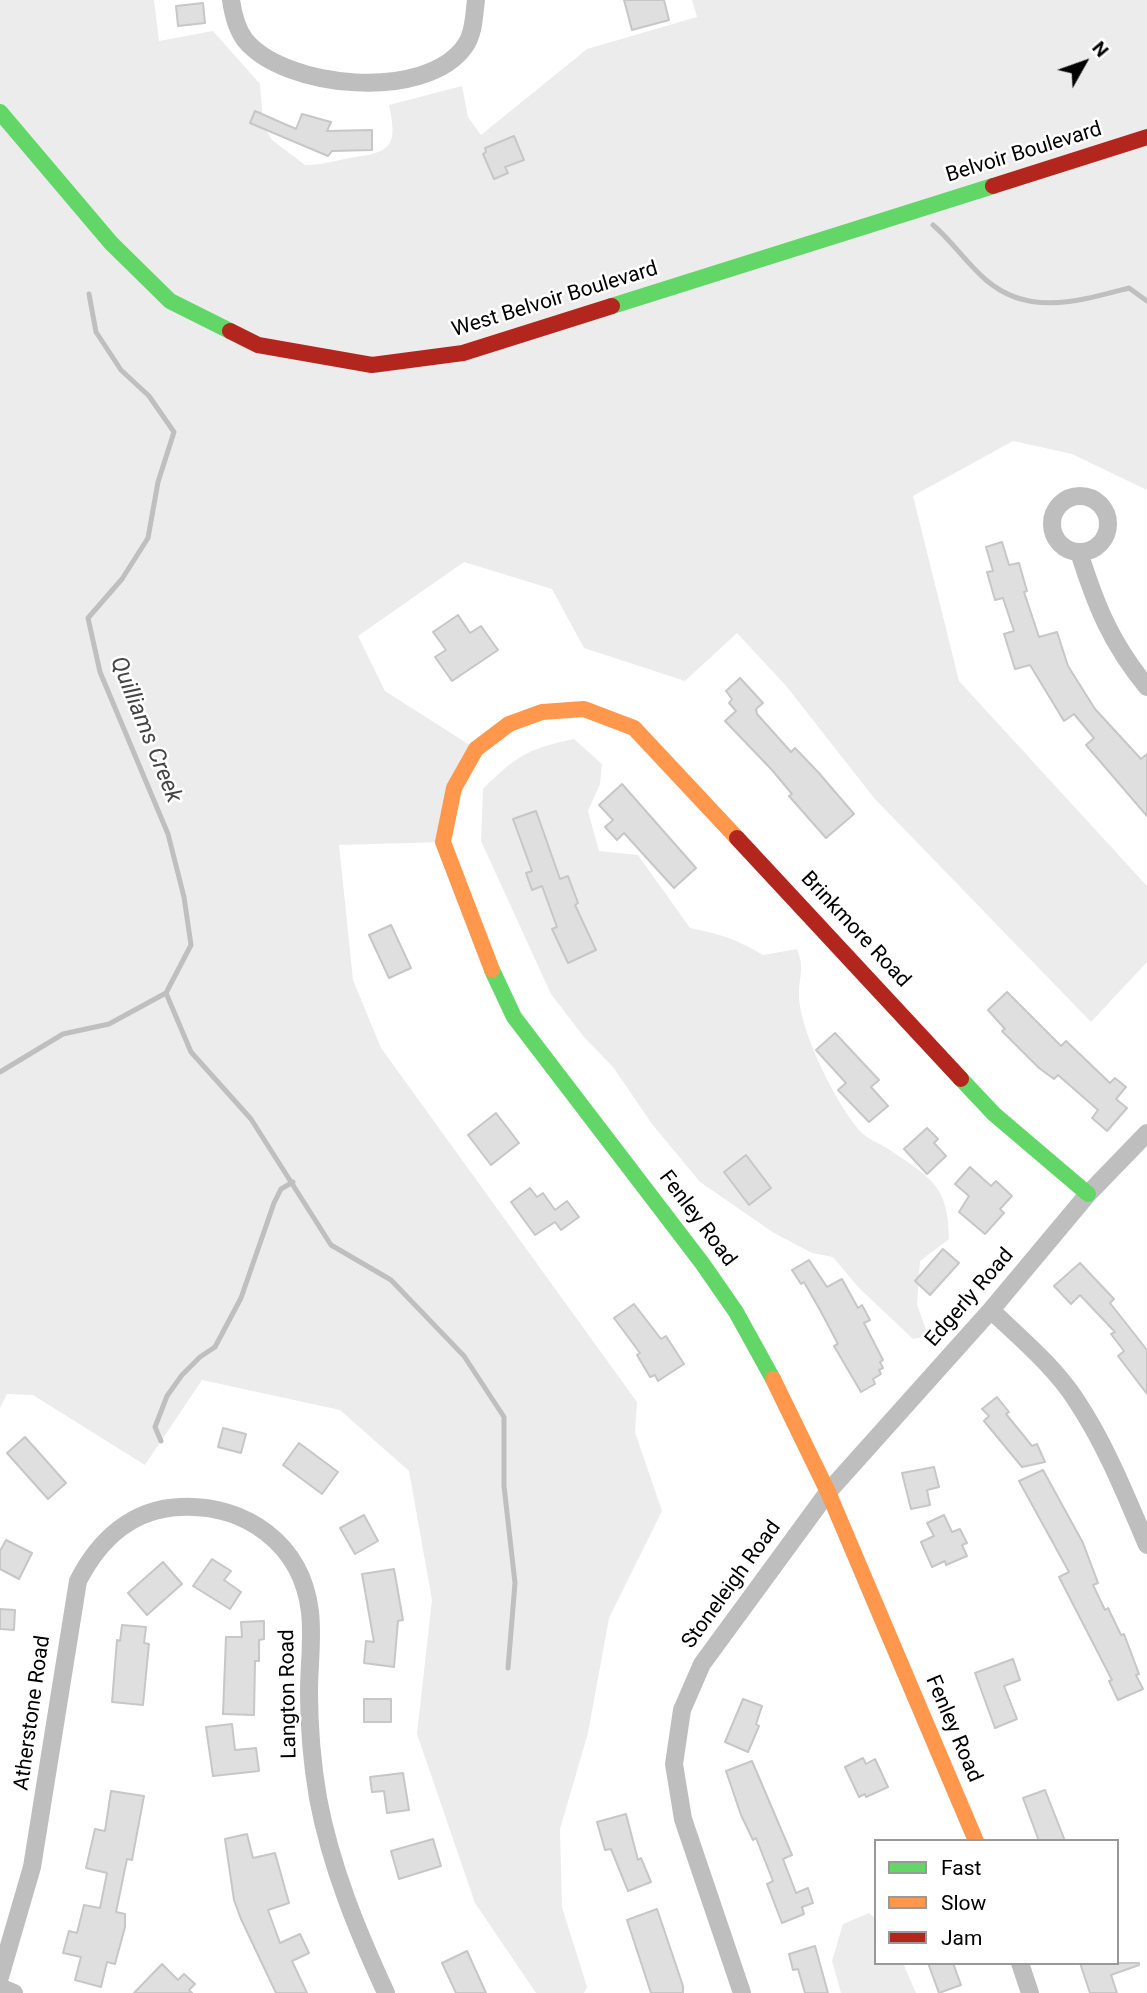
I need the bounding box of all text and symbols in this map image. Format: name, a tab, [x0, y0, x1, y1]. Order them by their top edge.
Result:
north arrow	[1049, 28, 1119, 98]
text: N	[1087, 37, 1114, 62]
street label: Belvoir Boulevard	[943, 117, 1105, 189]
street label: West Belvoir Boulevard	[449, 257, 661, 343]
water label: Quilliams Creek	[103, 653, 187, 807]
street label: Brinkmore Road	[795, 867, 915, 993]
street label: Fenley Road	[653, 1166, 741, 1272]
street label: Edgerly Road	[920, 1244, 1020, 1352]
street label: Stoneleigh Road	[677, 1516, 787, 1654]
street label: Langton Road	[275, 1629, 303, 1759]
street label: Atherstone Road	[10, 1634, 56, 1792]
street label: Fenley Road	[919, 1672, 987, 1786]
legend	[874, 1839, 1119, 1965]
text: Fast	[941, 1856, 981, 1880]
text: Slow	[941, 1891, 986, 1915]
text: Jam	[941, 1926, 982, 1950]

